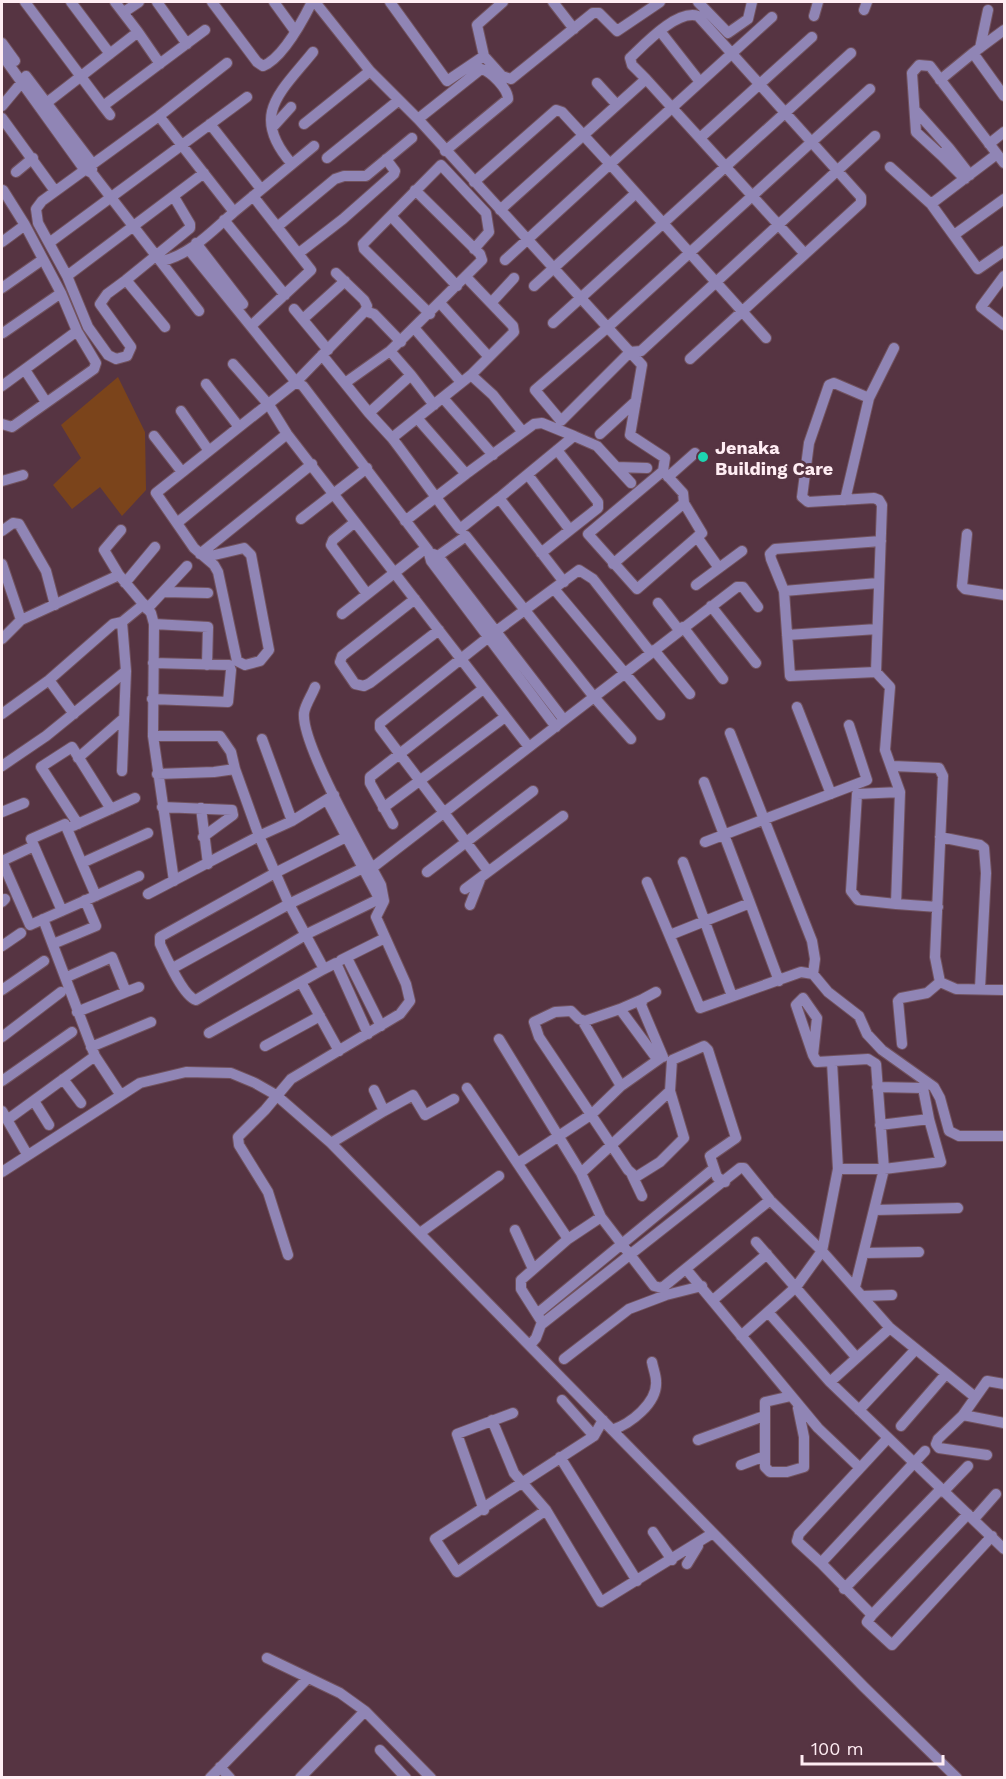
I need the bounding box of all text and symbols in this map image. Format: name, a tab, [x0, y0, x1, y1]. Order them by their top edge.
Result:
place label: Jenaka Building Care	[715, 437, 833, 479]
marker: Jenaka Building Care	[696, 450, 710, 464]
scale bar	[802, 1728, 943, 1766]
text: 100 m	[811, 1738, 864, 1759]

